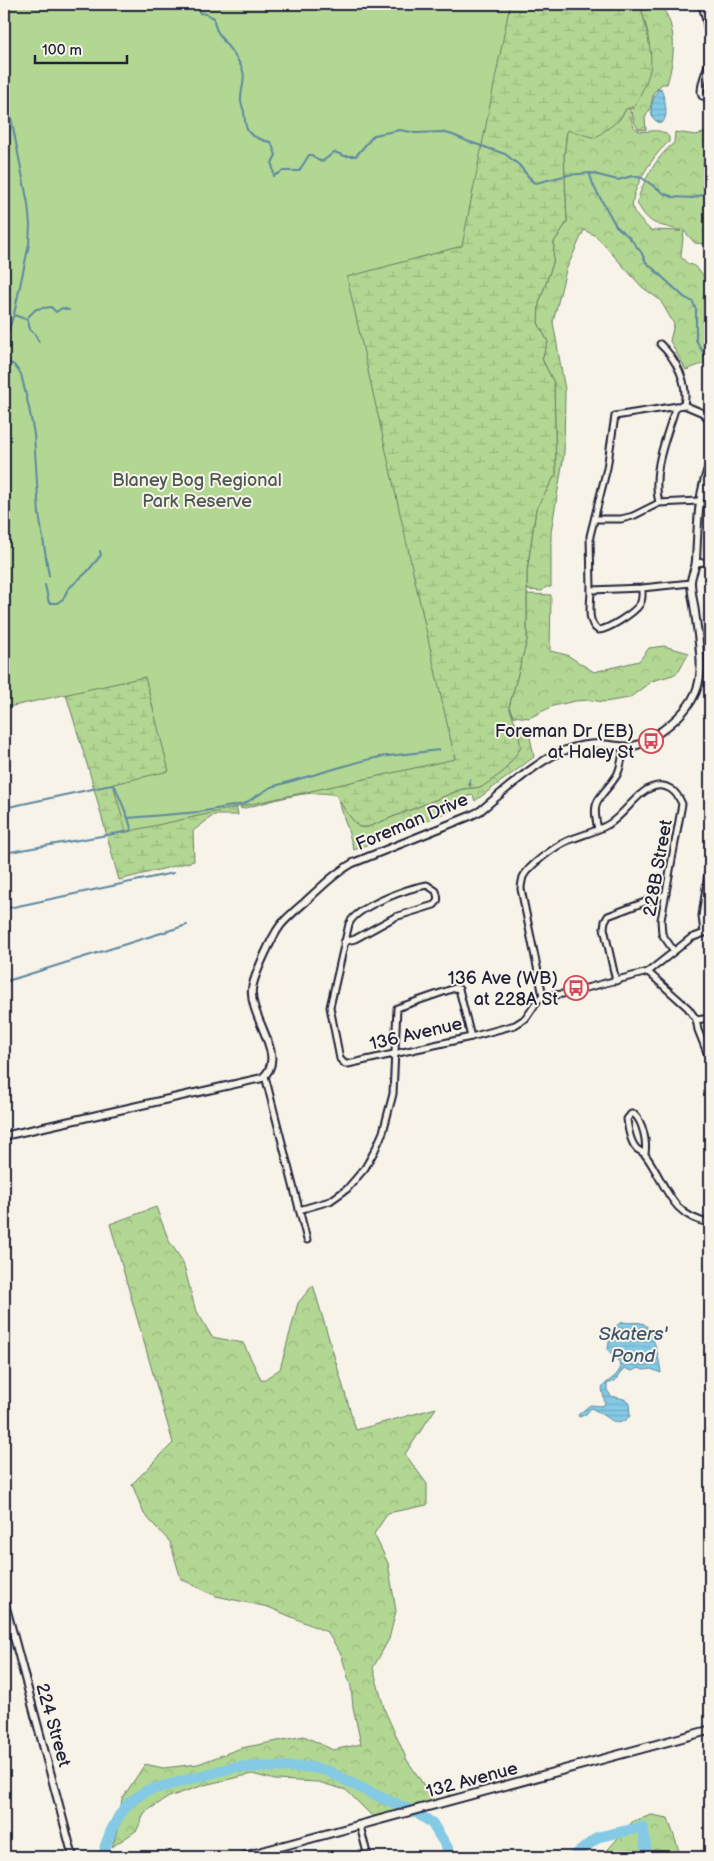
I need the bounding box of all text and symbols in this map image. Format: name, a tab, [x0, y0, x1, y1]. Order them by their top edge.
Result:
scale bar	[35, 32, 128, 64]
text: 100 m	[42, 41, 82, 60]
park label: Blaney Bog Regional Park Reserve	[112, 470, 282, 512]
place label: Foreman Dr (EB) at Haley St	[495, 721, 634, 763]
bus stop icon: Foreman Dr (EB) at Haley St	[638, 728, 664, 754]
street label: Foreman Drive	[353, 789, 471, 855]
street label: 228B Street	[639, 817, 677, 918]
place label: 136 Ave (WB) at 228A St	[448, 968, 558, 1010]
bus stop icon: 136 Ave (WB) at 228A St	[563, 975, 589, 1001]
street label: 136 Avenue	[368, 1013, 465, 1055]
water label: Skaters' Pond	[598, 1323, 668, 1368]
street label: 224 Street	[31, 1681, 75, 1770]
street label: 132 Avenue	[424, 1758, 520, 1802]

